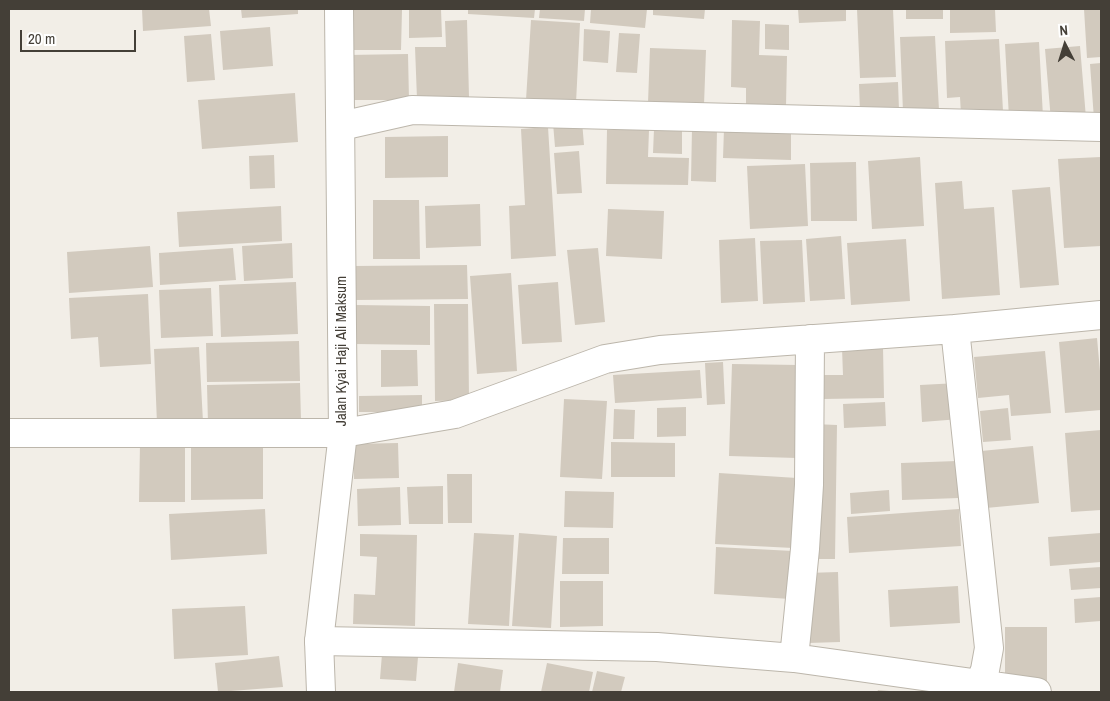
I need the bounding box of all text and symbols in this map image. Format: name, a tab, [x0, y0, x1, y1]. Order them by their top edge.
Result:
scale bar	[22, 20, 139, 52]
north arrow	[1040, 20, 1090, 70]
text: N	[1059, 21, 1069, 39]
text: 20 m	[28, 28, 55, 49]
street label: Jalan Kyai Haji Ali Maksum	[333, 276, 351, 426]

